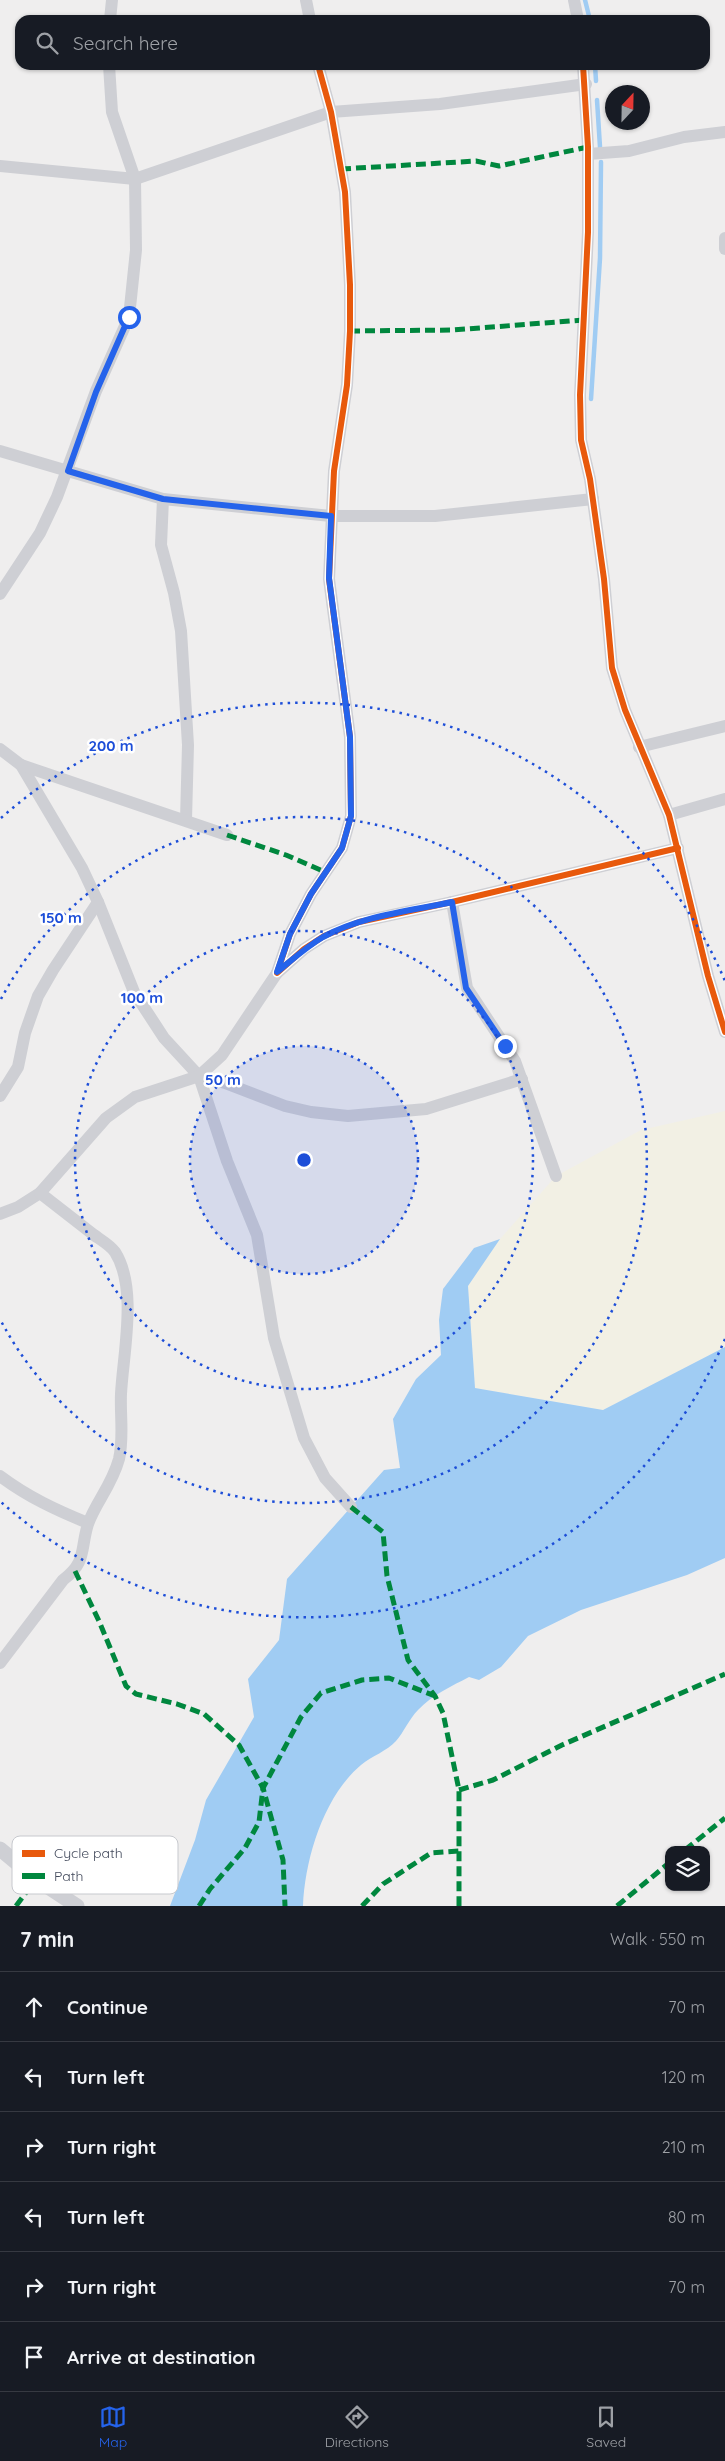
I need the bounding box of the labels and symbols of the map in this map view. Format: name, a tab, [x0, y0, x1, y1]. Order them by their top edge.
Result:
north arrow	[605, 85, 650, 130]
route start	[118, 306, 141, 329]
text: 200 m	[89, 736, 134, 755]
text: 150 m	[40, 908, 82, 927]
text: 100 m	[121, 988, 163, 1007]
route end	[494, 1035, 517, 1058]
text: 50 m	[205, 1070, 241, 1089]
centre of rings	[295, 1151, 313, 1169]
legend	[12, 1836, 178, 1894]
text: Cycle path	[54, 1844, 123, 1862]
text: Path	[54, 1867, 83, 1885]

